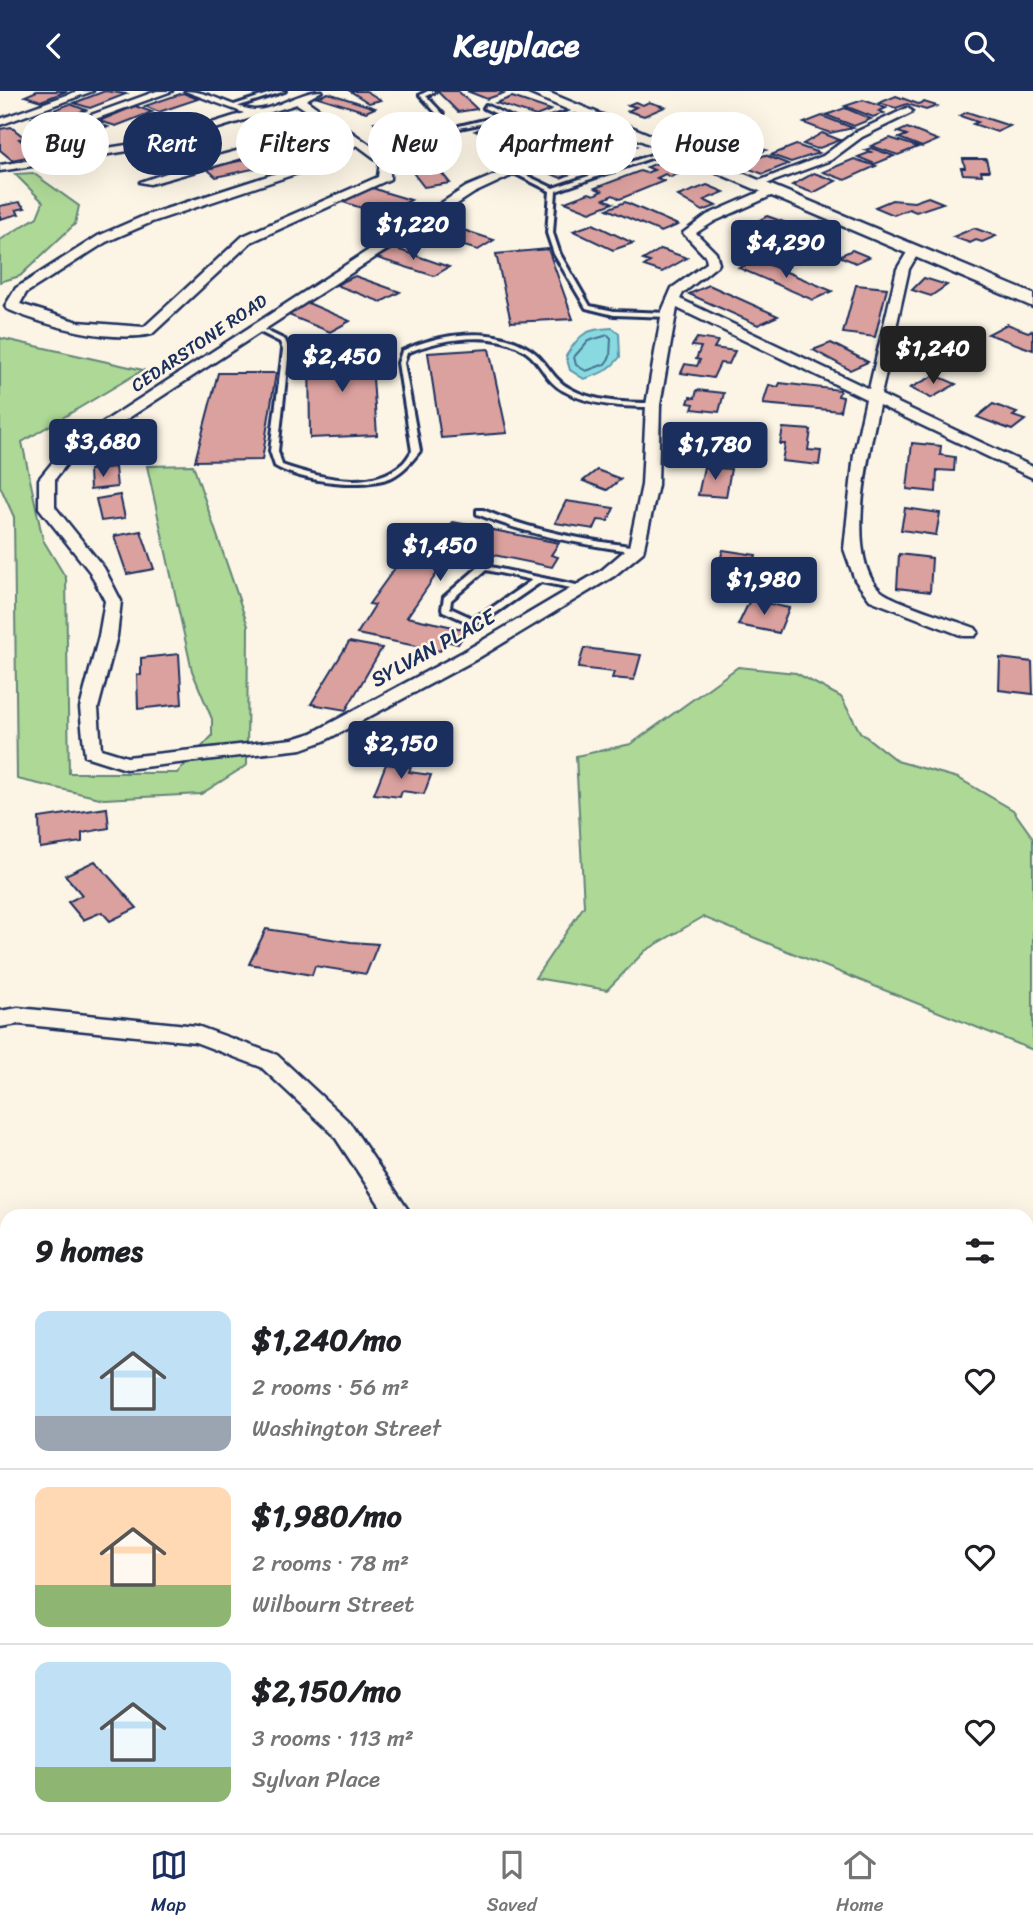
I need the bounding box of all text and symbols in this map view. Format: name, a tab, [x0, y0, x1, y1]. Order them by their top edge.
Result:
text: Keyplace	[454, 17, 579, 74]
icon: back	[35, 27, 73, 65]
icon: search	[960, 27, 998, 65]
chip: Buy	[21, 112, 109, 175]
chip: Rent	[123, 112, 222, 175]
chip: Filters	[236, 112, 354, 175]
chip: New	[368, 112, 462, 175]
chip: Apartment	[476, 112, 637, 175]
chip: House	[651, 112, 764, 175]
pin: $1,220	[356, 202, 470, 262]
text: $1,220	[377, 204, 449, 245]
pin: $4,290	[729, 221, 843, 280]
text: $4,290	[747, 222, 825, 263]
street label: CEDARSTONE ROAD	[124, 285, 274, 401]
pin: $1,240	[876, 327, 990, 386]
text: $1,240	[896, 328, 970, 369]
pin: $2,450	[285, 335, 399, 394]
text: $2,450	[303, 336, 381, 377]
pin: $3,680	[46, 419, 160, 479]
text: $3,680	[65, 421, 141, 462]
pin: $1,780	[658, 423, 772, 482]
text: $1,780	[678, 424, 752, 465]
pin: $1,450	[383, 524, 497, 583]
text: $1,450	[403, 525, 477, 566]
pin: $1,980	[707, 557, 821, 617]
text: $1,980	[727, 559, 801, 600]
street label: SYLVAN PLACE	[363, 597, 504, 698]
pin: $2,150	[344, 721, 458, 781]
text: $2,150	[364, 723, 438, 764]
text: 9 homes	[35, 1224, 143, 1278]
icon: filters	[961, 1232, 999, 1270]
text: $1,240/mo	[252, 1313, 401, 1367]
icon: home	[91, 1339, 175, 1423]
icon: heart	[961, 1362, 999, 1400]
text: 2 rooms · 56 m²	[252, 1367, 409, 1408]
text: Washington Street	[252, 1408, 441, 1449]
text: $1,980/mo	[252, 1489, 402, 1543]
icon: home	[91, 1515, 175, 1599]
icon: heart	[961, 1538, 999, 1576]
text: 2 rooms · 78 m²	[252, 1543, 409, 1584]
text: Wilbourn Street	[252, 1584, 414, 1625]
text: $2,150/mo	[252, 1664, 401, 1718]
icon: home	[91, 1690, 175, 1774]
icon: heart	[961, 1713, 999, 1751]
text: 3 rooms · 113 m²	[252, 1718, 414, 1759]
text: Sylvan Place	[252, 1759, 380, 1800]
tab: Map	[150, 1846, 188, 1921]
tab: Saved	[487, 1846, 537, 1921]
tab: Home	[836, 1846, 883, 1921]

